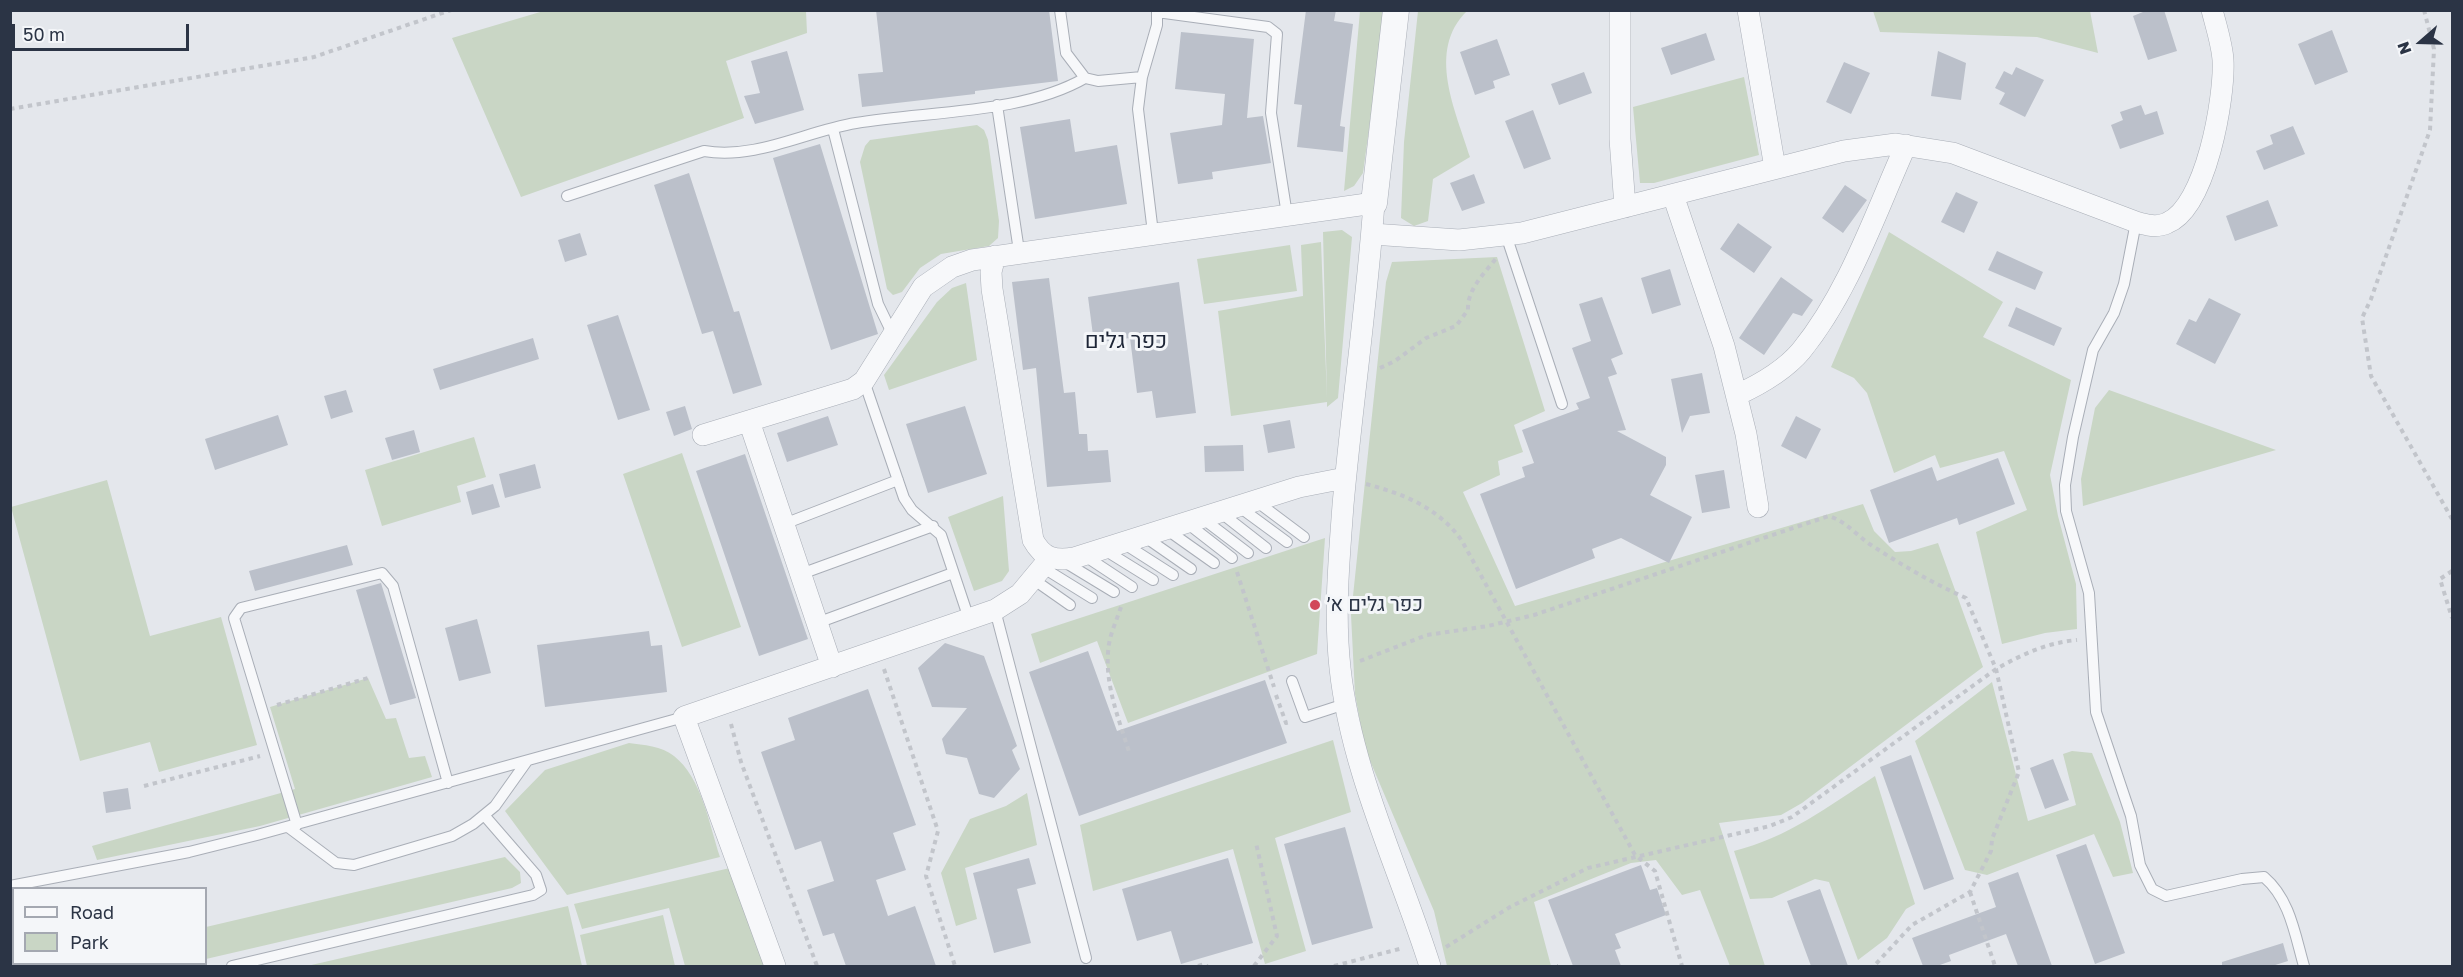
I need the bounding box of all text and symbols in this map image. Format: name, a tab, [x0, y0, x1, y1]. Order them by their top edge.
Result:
scale bar	[15, 12, 192, 50]
north arrow	[2391, 12, 2451, 72]
text: 50 m	[23, 23, 65, 45]
text: N	[2393, 39, 2416, 57]
district label: כפר גלים	[1085, 328, 1167, 354]
place label: כפר גלים א׳	[1327, 593, 1423, 617]
marker: כפר גלים א׳	[1308, 598, 1322, 612]
legend	[12, 887, 207, 965]
text: Road	[70, 901, 114, 923]
text: Park	[70, 931, 109, 953]

